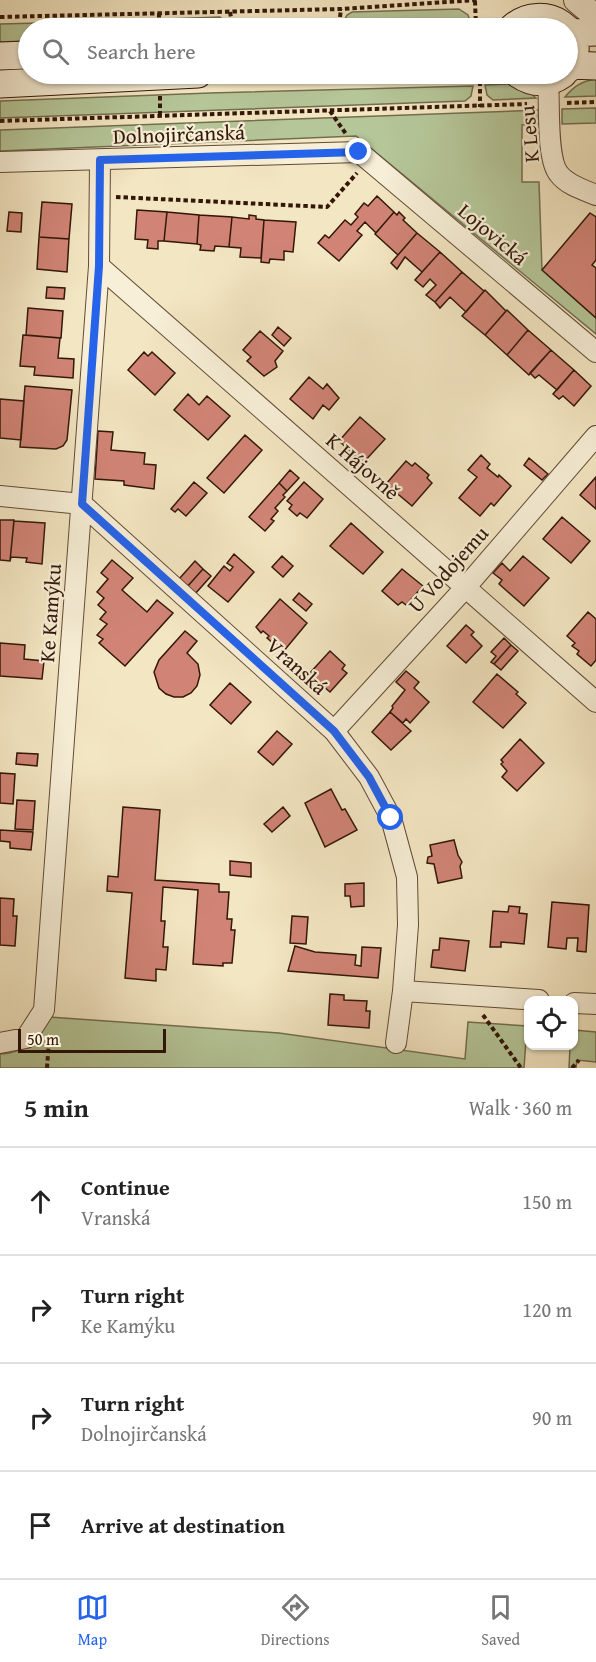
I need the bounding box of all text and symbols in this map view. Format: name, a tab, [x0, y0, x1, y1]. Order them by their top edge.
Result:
search box	[18, 18, 578, 84]
icon: search	[39, 35, 72, 68]
text: Search here	[87, 35, 196, 67]
street label: K Lesu	[511, 104, 547, 164]
street label: Dolnojirčanská	[112, 116, 246, 152]
route end	[345, 138, 371, 164]
street label: Lojovická	[451, 196, 535, 273]
street label: K Hájovně	[319, 425, 407, 507]
street label: U Vodojemu	[400, 518, 496, 619]
street label: Ke Kamýku	[31, 562, 69, 663]
street label: Vranská	[260, 630, 334, 702]
route start	[377, 804, 403, 830]
map controls	[524, 996, 578, 1050]
button: locate	[524, 996, 578, 1050]
scale bar	[18, 1026, 166, 1054]
text: 50 m	[27, 1027, 59, 1051]
text: 5 min	[24, 1088, 89, 1127]
text: Walk · 360 m	[469, 1093, 572, 1122]
text: Continue	[81, 1171, 170, 1203]
icon: ahead	[24, 1185, 57, 1218]
text: 150 m	[522, 1187, 572, 1216]
text: Vranská	[81, 1203, 150, 1232]
text: Turn right	[81, 1279, 184, 1311]
icon: right	[24, 1293, 57, 1326]
text: 120 m	[522, 1295, 572, 1324]
text: Ke Kamýku	[81, 1311, 175, 1340]
text: Turn right	[81, 1387, 184, 1419]
icon: right	[24, 1401, 57, 1434]
text: 90 m	[532, 1403, 572, 1432]
text: Dolnojirčanská	[81, 1419, 207, 1448]
icon: arrive	[24, 1509, 57, 1542]
text: Arrive at destination	[81, 1509, 285, 1541]
tab: Map	[76, 1591, 109, 1651]
tab: Directions	[261, 1591, 330, 1651]
tab: Saved	[481, 1591, 520, 1651]

